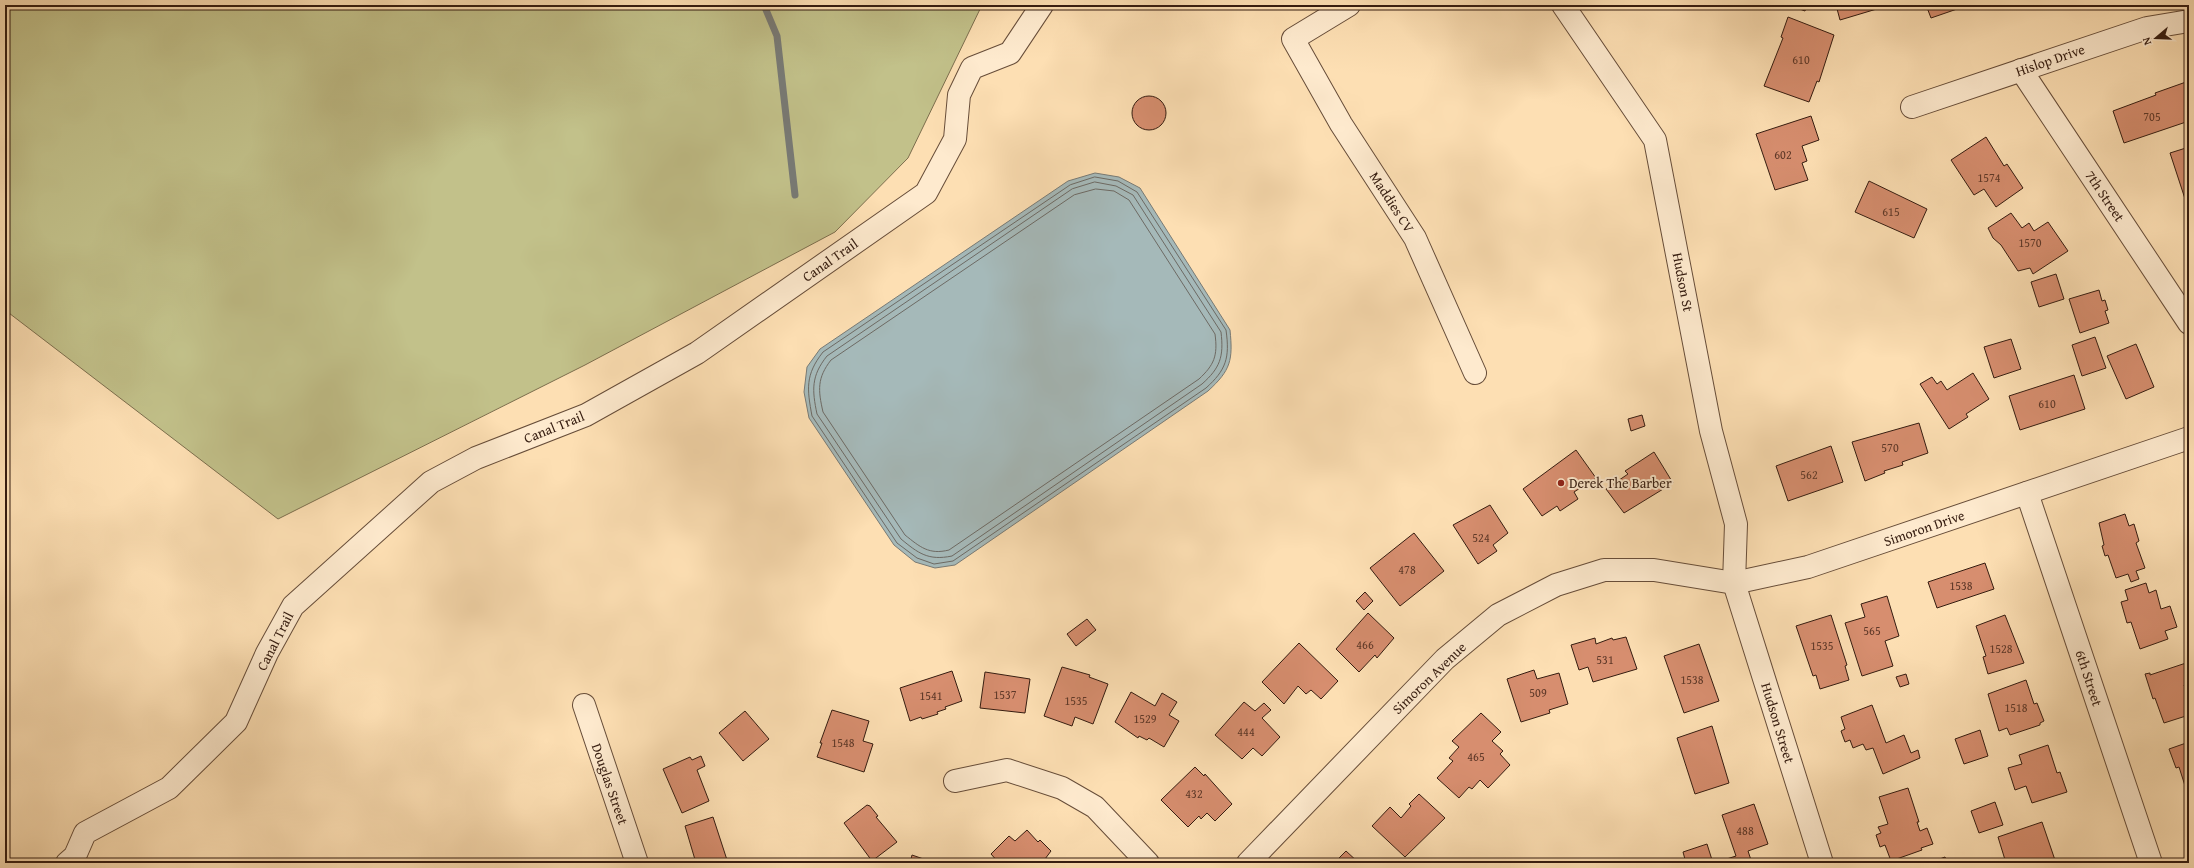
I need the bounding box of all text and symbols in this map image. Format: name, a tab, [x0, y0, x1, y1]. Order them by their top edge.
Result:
north arrow	[2136, 18, 2176, 58]
text: N	[2138, 35, 2155, 47]
street label: Hislop Drive	[2013, 39, 2088, 81]
house number: 610	[1792, 51, 1810, 68]
house number: 705	[2143, 108, 2161, 125]
house number: 602	[1774, 146, 1792, 163]
street label: 7th Street	[2080, 166, 2130, 226]
street label: Maddies CV	[1365, 168, 1419, 236]
house number: 1574	[1977, 169, 2001, 186]
house number: 615	[1882, 203, 1900, 220]
street label: Canal Trail	[798, 234, 862, 286]
house number: 1570	[2018, 234, 2042, 251]
street label: Hudson St	[1667, 251, 1699, 313]
house number: 610	[2038, 395, 2056, 412]
street label: Canal Trail	[521, 406, 587, 448]
house number: 570	[1881, 439, 1899, 456]
house number: 562	[1800, 466, 1818, 483]
place label: Derek The Barber	[1569, 473, 1672, 493]
marker: Derek The Barber	[1556, 478, 1566, 488]
street label: Simoron Drive	[1881, 505, 1968, 551]
house number: 524	[1472, 529, 1490, 546]
house number: 478	[1398, 561, 1416, 578]
house number: 1538	[1949, 577, 1973, 594]
street label: Canal Trail	[252, 608, 298, 674]
house number: 565	[1863, 622, 1881, 639]
house number: 466	[1356, 636, 1374, 653]
street label: Simoron Avenue	[1388, 637, 1471, 719]
house number: 1535	[1810, 637, 1834, 654]
house number: 1528	[1989, 640, 2013, 657]
street label: 6th Street	[2071, 647, 2107, 709]
house number: 531	[1596, 651, 1614, 668]
house number: 1538	[1680, 671, 1704, 688]
street label: Hudson Street	[1756, 680, 1800, 766]
house number: 509	[1529, 684, 1547, 701]
house number: 1537	[993, 686, 1017, 703]
house number: 1541	[919, 687, 943, 704]
house number: 1535	[1064, 692, 1088, 709]
house number: 1518	[2004, 699, 2028, 716]
house number: 1529	[1133, 710, 1157, 727]
house number: 444	[1237, 723, 1255, 740]
house number: 1548	[831, 734, 855, 751]
street label: Douglas Street	[587, 741, 633, 827]
house number: 465	[1467, 748, 1485, 765]
house number: 432	[1185, 785, 1203, 802]
house number: 488	[1736, 822, 1754, 839]

